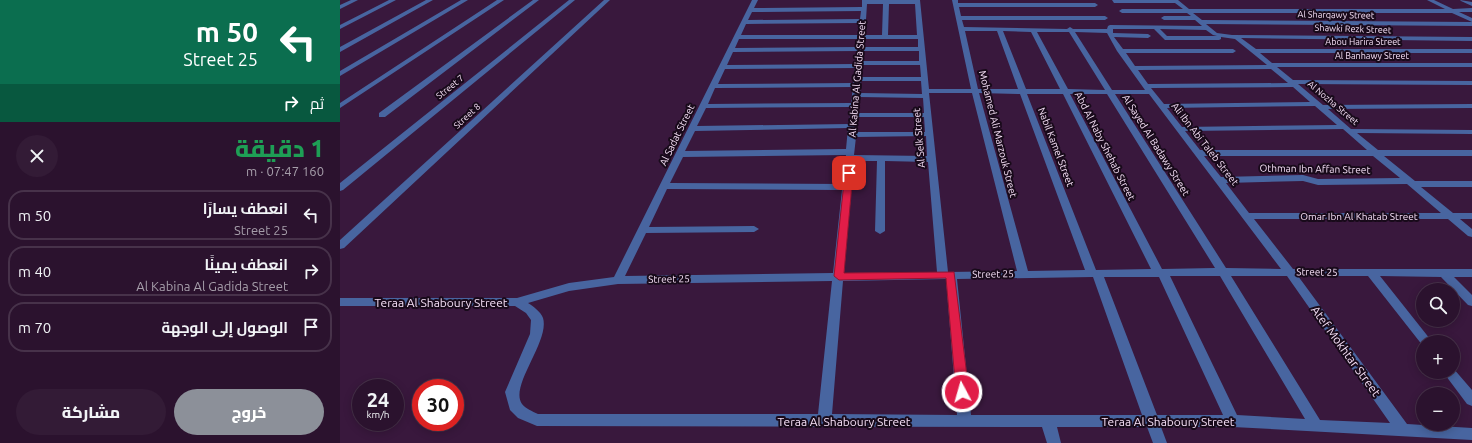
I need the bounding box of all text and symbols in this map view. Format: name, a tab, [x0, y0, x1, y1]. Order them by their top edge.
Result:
street label: Al Sharqawy Street	[1298, 9, 1375, 21]
text: 50 m	[196, 16, 258, 47]
icon: left	[272, 16, 324, 68]
street label: Al Kabina Al Gadida Street	[846, 20, 868, 138]
street label: Shawki Rezk Street	[1315, 23, 1392, 35]
street label: Abou Harira Street	[1325, 37, 1401, 47]
text: Street 25	[183, 49, 258, 69]
street label: Al Banhawy Street	[1335, 51, 1410, 61]
street label: Mohamed Ali Marzouk Street	[977, 69, 1019, 199]
street label: Street 7	[434, 73, 466, 101]
street label: Al Nozha Street	[1306, 79, 1361, 127]
street label: Abd Al Naby Shehab Street	[1073, 90, 1137, 202]
icon: right	[280, 92, 302, 114]
street label: Al Sayed Al Badawy Street	[1120, 92, 1192, 198]
text: ثم	[310, 95, 324, 112]
street label: Ali Ibn Abi Taleb Street	[1169, 100, 1241, 188]
street label: Street 8	[452, 101, 482, 131]
street label: Al Sadat Street	[657, 102, 697, 167]
street label: Nabil Kamel Street	[1036, 106, 1076, 188]
street label: Al Selk Street	[911, 108, 927, 168]
button: close	[16, 135, 58, 177]
text: 1 دقيقة	[235, 135, 324, 162]
pin	[832, 156, 866, 190]
icon: arrive	[838, 162, 860, 184]
street label: Othman Ibn Affan Street	[1260, 163, 1371, 175]
text: 160 m · 07:47	[246, 164, 324, 178]
text: انعطف يسارًا	[203, 200, 288, 217]
icon: left	[300, 204, 322, 226]
text: 50 m	[18, 207, 51, 224]
street label: Omar Ibn Al Khatab Street	[1300, 211, 1418, 222]
text: Street 25	[234, 223, 288, 237]
text: انعطف يمينًا	[204, 256, 288, 273]
icon: right	[300, 260, 322, 282]
text: 40 m	[18, 263, 51, 280]
street label: Street 25	[1296, 266, 1338, 278]
street label: Street 25	[972, 268, 1014, 280]
street label: Street 25	[648, 273, 690, 285]
text: Al Kabina Al Gadida Street	[136, 279, 288, 293]
map controls	[1416, 283, 1460, 431]
button: search	[1416, 283, 1460, 327]
street label: Teraa Al Shaboury Street	[374, 296, 508, 309]
street label: Atef Mokhtar Street	[1309, 303, 1383, 399]
icon: arrive	[300, 316, 322, 338]
text: 70 m	[18, 319, 51, 336]
text: الوصول إلى الوجهة	[161, 319, 288, 336]
button: +	[1416, 335, 1460, 379]
position arrow	[941, 371, 983, 413]
speed limit sign: 30	[412, 379, 464, 431]
button: −	[1416, 387, 1460, 431]
text: 24	[367, 388, 389, 411]
button: مشاركة	[16, 389, 166, 435]
button: خروج	[174, 389, 324, 435]
text: km/h	[366, 409, 390, 420]
street label: Teraa Al Shaboury Street	[777, 415, 911, 428]
street label: Teraa Al Shaboury Street	[1101, 415, 1235, 428]

